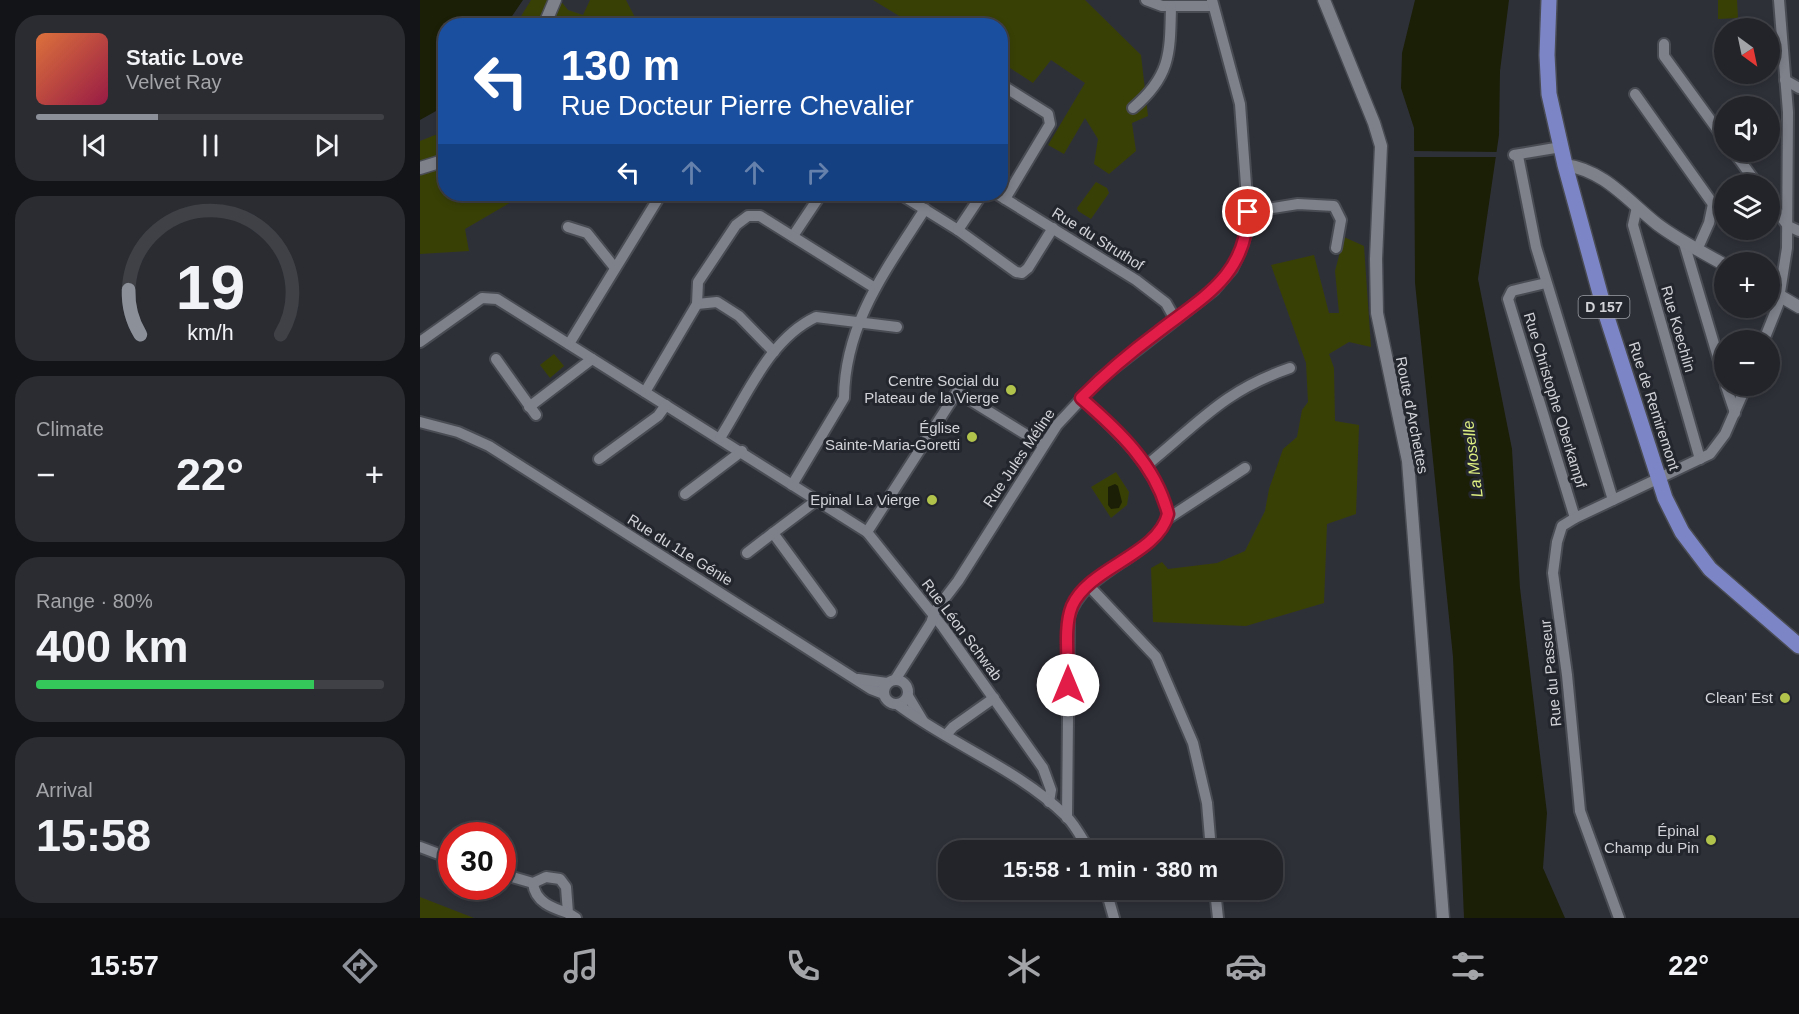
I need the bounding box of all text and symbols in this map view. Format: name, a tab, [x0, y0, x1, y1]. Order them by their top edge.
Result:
north arrow	[1714, 18, 1780, 84]
map controls	[1714, 18, 1780, 396]
icon: left	[462, 42, 540, 120]
text: 130 m	[561, 42, 680, 89]
text: Static Love	[126, 45, 243, 70]
text: Velvet Ray	[126, 71, 222, 93]
text: Rue Docteur Pierre Chevalier	[561, 91, 914, 121]
button: sound	[1714, 96, 1780, 162]
icon: previous	[78, 129, 111, 162]
icon: pause	[194, 129, 227, 162]
icon: next	[310, 129, 343, 162]
icon: left	[612, 156, 645, 189]
icon: ahead	[675, 156, 708, 189]
icon: ahead	[738, 156, 771, 189]
icon: right	[801, 156, 834, 189]
button: layers	[1714, 174, 1780, 240]
pin	[1222, 186, 1273, 237]
icon: arrive	[1231, 195, 1264, 228]
street label: Rue du Struthof	[1049, 204, 1148, 274]
button: +	[1714, 252, 1780, 318]
text: 19	[175, 254, 245, 323]
street label: Rue Koechlin	[1658, 284, 1699, 374]
road number: D 157	[1578, 296, 1630, 318]
street label: Rue Christophe Oberkampf	[1521, 310, 1591, 490]
text: km/h	[187, 322, 233, 346]
button: −	[1714, 330, 1780, 396]
street label: Rue de Remiremont	[1626, 339, 1684, 473]
street label: Route d'Archettes	[1393, 355, 1432, 475]
place label: Centre Social du Plateau de la Vierge	[864, 372, 999, 406]
marker: Centre Social du Plateau de la Vierge	[1004, 383, 1018, 397]
street label: Rue Jules Méline	[979, 405, 1058, 510]
text: Climate	[36, 418, 104, 440]
place label: Église Sainte-Maria-Goretti	[825, 419, 960, 453]
water label: La Moselle	[1459, 419, 1486, 498]
marker: Église Sainte-Maria-Goretti	[965, 430, 979, 444]
text: 22°	[176, 449, 244, 500]
text: −	[36, 456, 55, 493]
text: +	[365, 456, 384, 493]
place label: Epinal La Vierge	[810, 491, 920, 508]
marker: Epinal La Vierge	[925, 493, 939, 507]
street label: Rue du 11e Génie	[625, 510, 736, 589]
street label: Rue Léon Schwab	[919, 576, 1006, 684]
text: Range · 80%	[36, 590, 153, 612]
street label: Rue du Passeur	[1536, 619, 1565, 727]
text: 400 km	[36, 621, 189, 672]
position arrow	[1036, 653, 1100, 717]
place label: Clean' Est	[1705, 689, 1774, 706]
marker: Clean' Est	[1778, 691, 1792, 705]
text: Arrival	[36, 779, 93, 801]
text: 15:58	[36, 810, 151, 861]
speed limit sign: 30	[438, 822, 516, 900]
place label: Épinal Champ du Pin	[1604, 822, 1699, 856]
marker: Épinal Champ du Pin	[1704, 833, 1718, 847]
text: 15:58 · 1 min · 380 m	[1003, 857, 1218, 882]
icon: directions	[339, 945, 381, 987]
icon: music	[560, 945, 602, 987]
icon: phone	[782, 945, 824, 987]
icon: climate	[1003, 945, 1045, 987]
icon: car	[1225, 945, 1267, 987]
icon: filters	[1447, 945, 1489, 987]
text: 15:57	[90, 951, 159, 981]
text: 22°	[1668, 951, 1709, 981]

